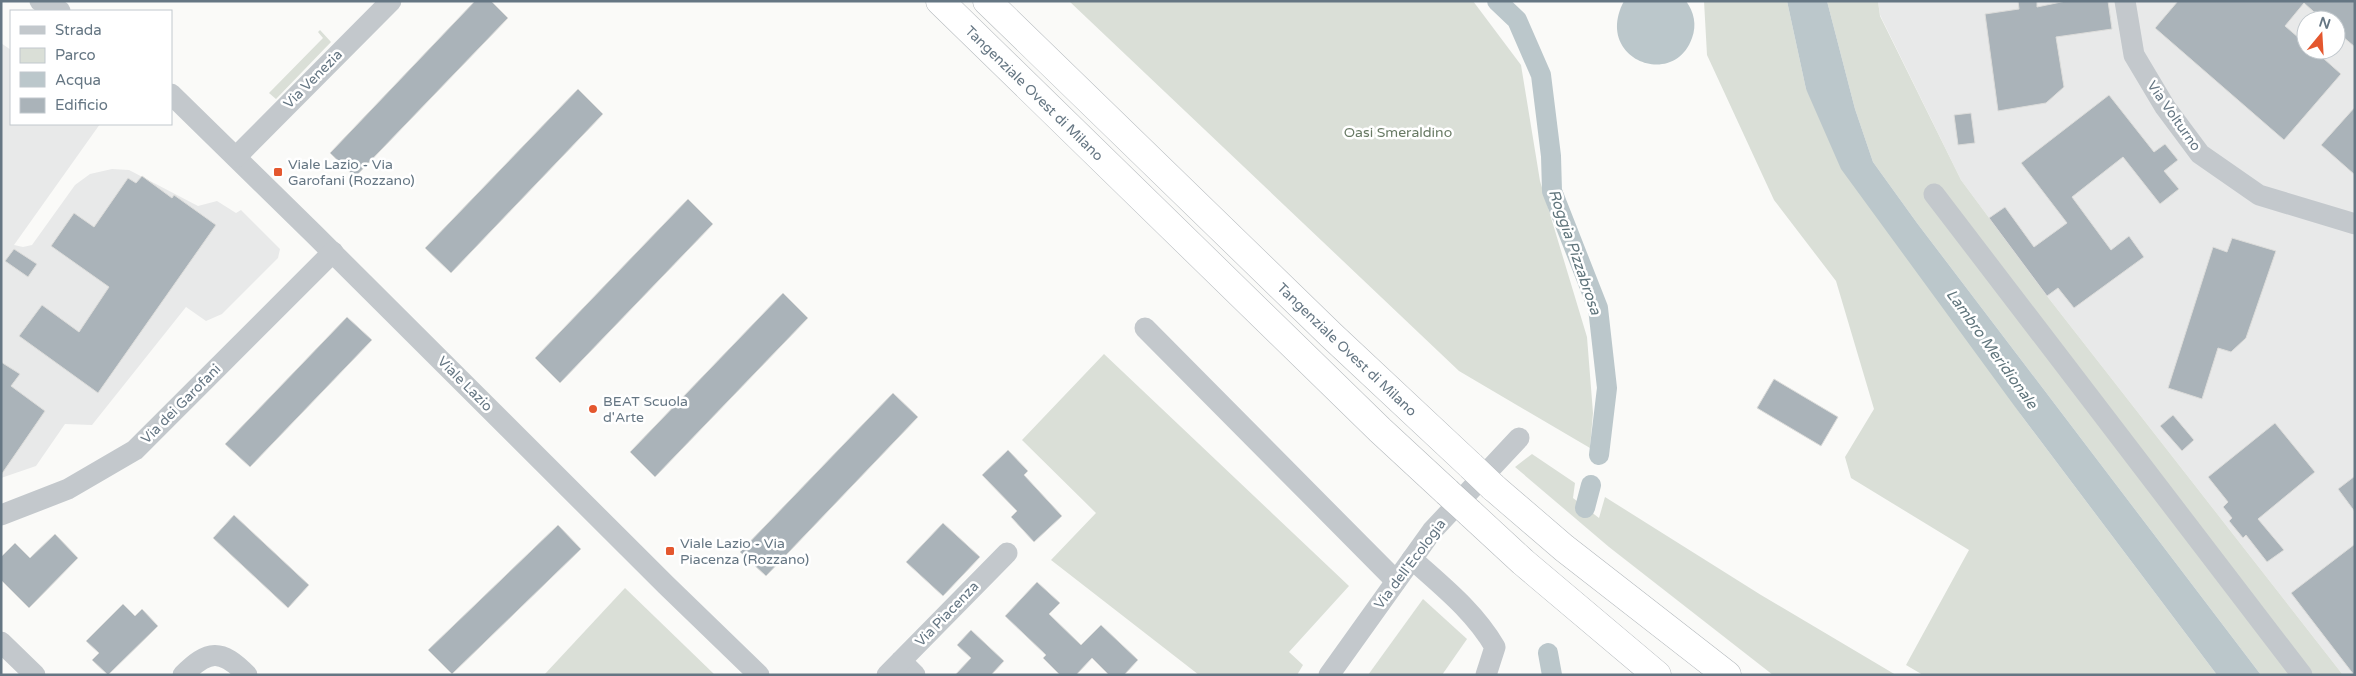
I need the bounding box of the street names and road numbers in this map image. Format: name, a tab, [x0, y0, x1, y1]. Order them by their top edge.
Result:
street label: Tangenziale Ovest di Milano	[962, 22, 1107, 164]
street label: Via Venezia	[280, 46, 346, 112]
street label: Via Volturno	[2144, 78, 2204, 154]
street label: Tangenziale Ovest di Milano	[1274, 279, 1420, 420]
street label: Viale Lazio	[434, 353, 496, 415]
street label: Via dei Garofani	[138, 361, 224, 447]
street label: Via dell'Ecologia	[1371, 516, 1449, 612]
street label: Via Piacenza	[912, 578, 982, 650]

